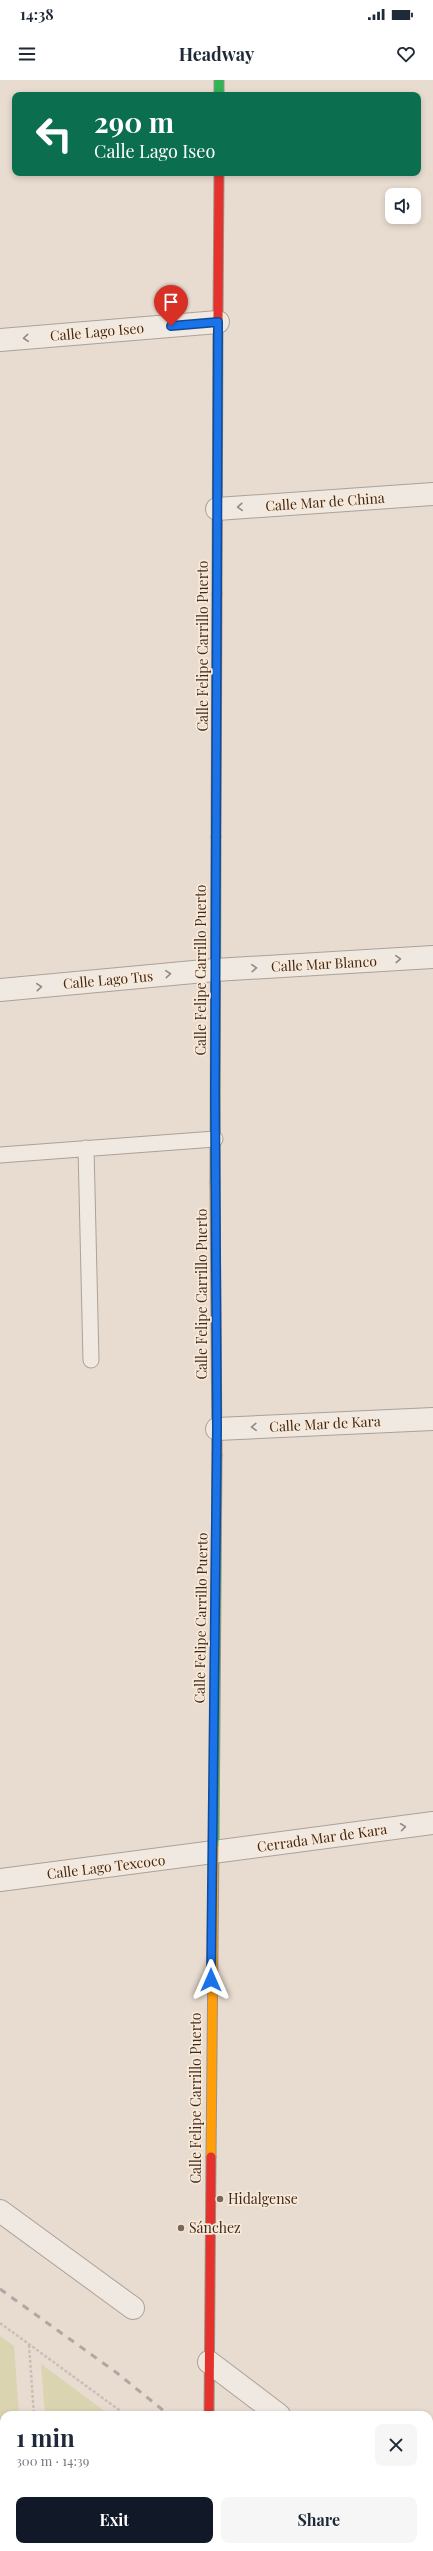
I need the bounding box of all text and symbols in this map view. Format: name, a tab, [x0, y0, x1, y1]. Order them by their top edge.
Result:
text: 14:38	[20, 4, 54, 24]
text: Headway	[179, 42, 254, 66]
icon: menu	[16, 43, 38, 65]
icon: heart	[395, 43, 417, 65]
text: 290 m	[94, 103, 174, 140]
icon: left	[28, 108, 80, 160]
text: Calle Lago Iseo	[94, 139, 215, 163]
map controls	[385, 188, 421, 224]
button: sound	[385, 188, 421, 224]
pin	[154, 285, 188, 326]
icon: arrive	[160, 291, 182, 313]
street label: Calle Lago Iseo	[49, 318, 145, 345]
one-way arrow	[22, 334, 29, 343]
street label: Calle Mar de China	[265, 488, 385, 515]
one-way arrow	[237, 503, 243, 512]
street label: Calle Felipe Carrillo Puerto	[193, 560, 212, 732]
street label: Calle Felipe Carrillo Puerto	[191, 884, 210, 1056]
street label: Calle Mar Blanco	[271, 951, 378, 976]
one-way arrow	[395, 955, 401, 964]
one-way arrow	[251, 963, 257, 972]
street label: Calle Lago Tus	[62, 966, 154, 993]
one-way arrow	[165, 970, 171, 979]
one-way arrow	[36, 982, 42, 991]
street label: Calle Felipe Carrillo Puerto	[192, 1208, 211, 1380]
street label: Calle Mar de Kara	[269, 1411, 381, 1436]
one-way arrow	[251, 1423, 257, 1431]
street label: Calle Felipe Carrillo Puerto	[190, 1532, 211, 1704]
street label: Cerrada Mar de Kara	[256, 1819, 388, 1856]
one-way arrow	[400, 1823, 406, 1832]
street label: Calle Lago Texcoco	[46, 1850, 167, 1883]
position arrow	[190, 1959, 232, 2001]
street label: Calle Felipe Carrillo Puerto	[186, 2012, 205, 2184]
place label: Hidalgense	[228, 2189, 298, 2208]
marker: Hidalgense	[215, 2194, 225, 2204]
place label: Sánchez	[189, 2218, 241, 2237]
marker: Sánchez	[176, 2223, 186, 2233]
text: 1 min	[16, 2421, 75, 2453]
button: close	[375, 2424, 417, 2466]
text: 300 m · 14:39	[16, 2452, 89, 2469]
button: Exit	[16, 2497, 213, 2543]
button: Share	[221, 2497, 417, 2543]

